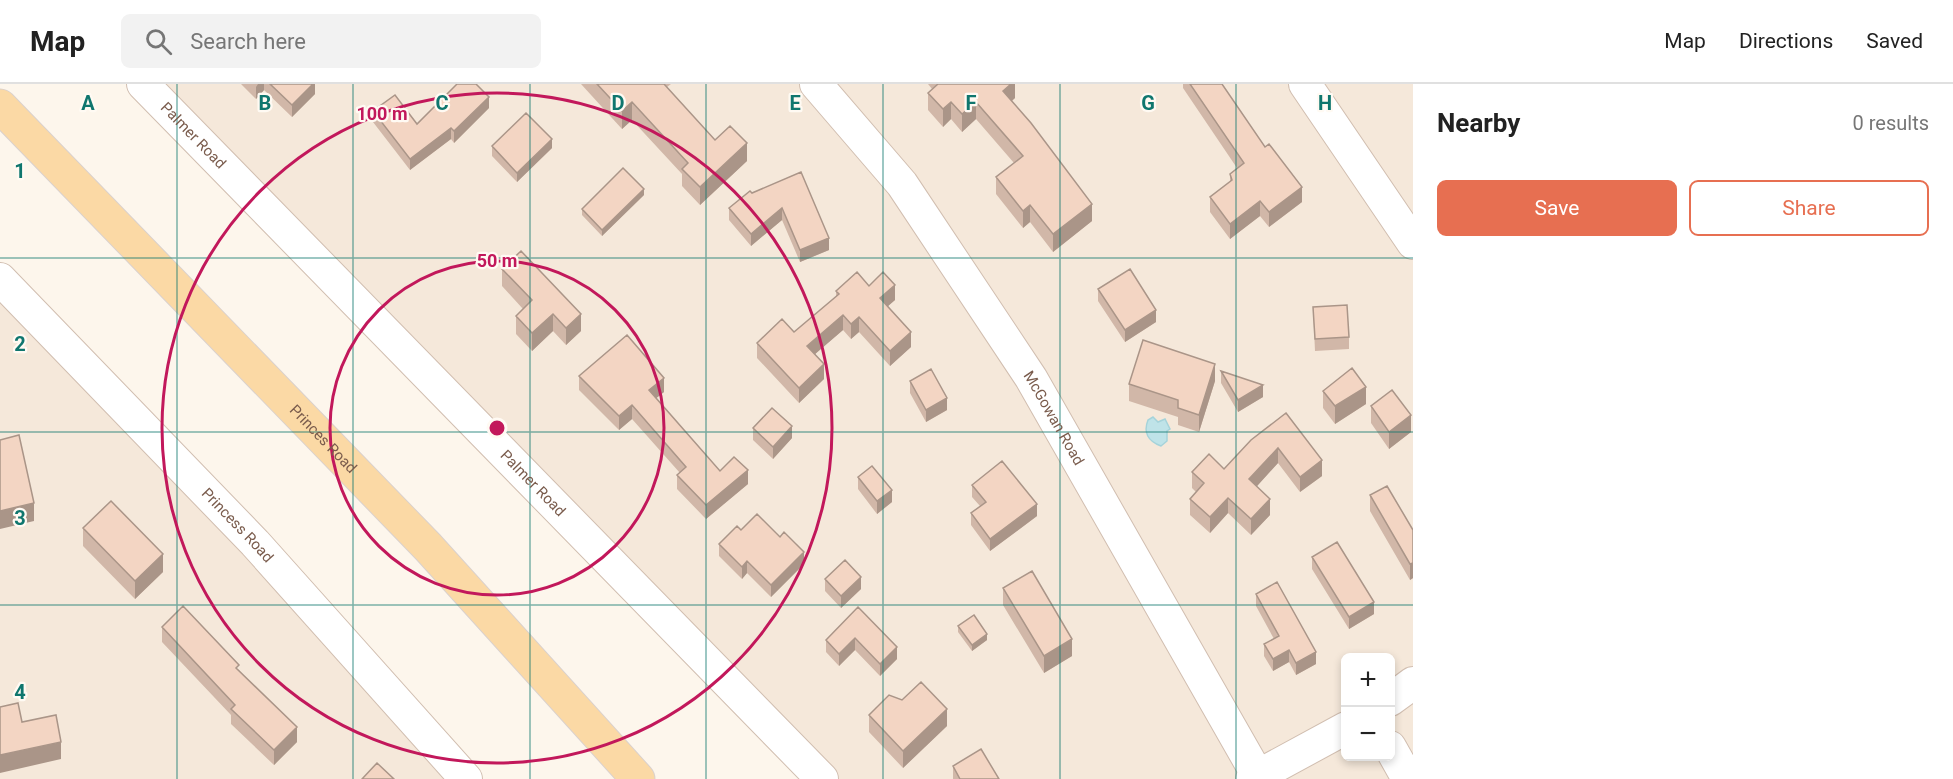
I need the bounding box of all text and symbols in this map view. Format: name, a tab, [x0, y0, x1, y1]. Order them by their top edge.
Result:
search box	[121, 14, 541, 68]
text: Map	[30, 25, 85, 58]
icon: search	[142, 25, 175, 58]
text: Search here	[190, 29, 306, 54]
text: Map	[1664, 29, 1706, 53]
text: Directions	[1739, 29, 1833, 53]
text: Saved	[1866, 29, 1923, 53]
text: A	[81, 91, 95, 115]
text: B	[259, 91, 271, 115]
text: C	[435, 91, 449, 115]
text: D	[612, 91, 625, 115]
text: E	[789, 91, 801, 115]
text: F	[966, 91, 977, 115]
text: G	[1141, 91, 1155, 115]
text: H	[1318, 91, 1332, 115]
street label: Palmer Road	[157, 99, 230, 172]
text: 100 m	[356, 103, 408, 124]
text: Nearby	[1437, 108, 1520, 138]
text: 0 results	[1853, 111, 1929, 135]
text: 1	[14, 159, 26, 183]
button: Save	[1437, 180, 1677, 236]
button: Share	[1689, 180, 1929, 236]
text: 50 m	[477, 250, 517, 271]
text: 2	[14, 332, 26, 356]
street label: McGowan Road	[1020, 367, 1088, 468]
street label: Princes Road	[286, 401, 360, 477]
centre of rings	[487, 418, 507, 438]
street label: Palmer Road	[497, 446, 569, 520]
street label: Princess Road	[198, 484, 277, 566]
text: 3	[14, 506, 26, 530]
map controls	[1341, 653, 1395, 761]
button: +	[1341, 653, 1395, 707]
text: 4	[14, 680, 26, 704]
button: −	[1341, 707, 1395, 761]

